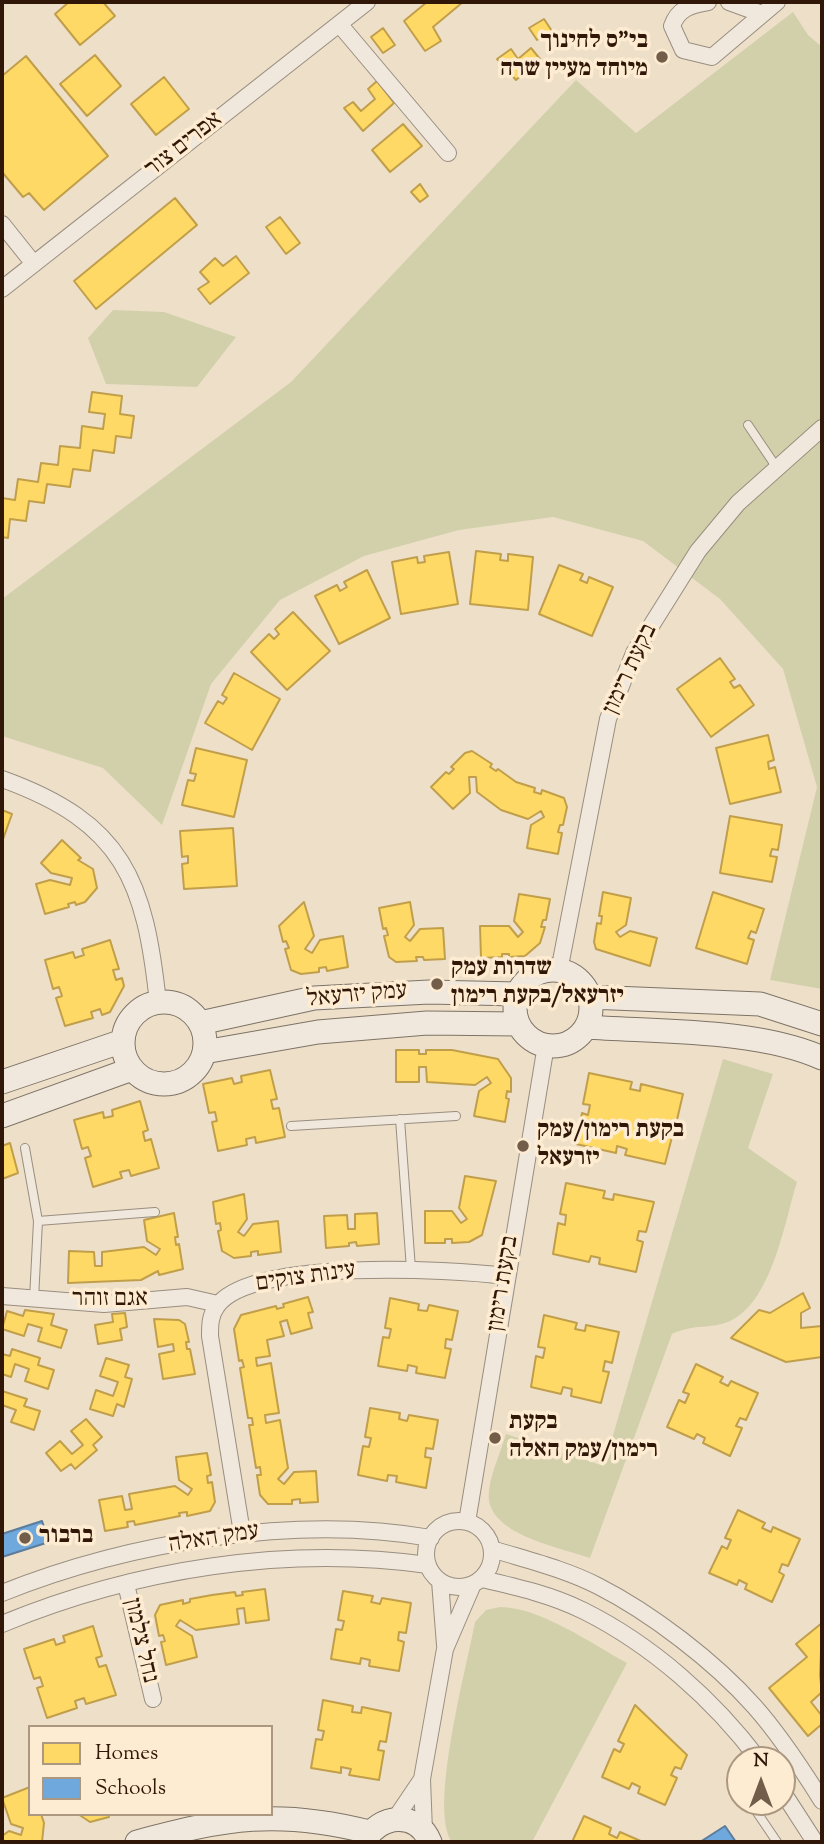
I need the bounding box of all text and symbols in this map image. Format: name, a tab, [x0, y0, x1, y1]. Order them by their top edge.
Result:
place label: בי"ס לחינוך מיוחד מעיין שרה	[500, 29, 648, 85]
marker: בי"ס לחינוך מיוחד מעיין שרה	[654, 49, 670, 65]
street label: אפרים צור	[140, 107, 230, 185]
street label: בקעת רימון	[599, 620, 665, 720]
place label: שדרות עמק יזרעאל/בקעת רימון	[451, 956, 624, 1012]
marker: שדרות עמק יזרעאל/בקעת רימון	[429, 976, 445, 992]
street label: עמק יזרעאל	[305, 978, 409, 1016]
place label: בקעת רימון/עמק יזרעאל	[537, 1118, 684, 1174]
marker: בקעת רימון/עמק יזרעאל	[515, 1138, 531, 1154]
street label: בקעת רימון	[483, 1234, 527, 1334]
street label: עינות צוקים	[254, 1258, 358, 1300]
street label: אגם זוהר	[72, 1287, 148, 1315]
place label: בקעת רימון/עמק האלה	[509, 1410, 658, 1466]
marker: בקעת רימון/עמק האלה	[487, 1430, 503, 1446]
street label: עמק האלה	[167, 1519, 261, 1561]
place label: ברבור	[39, 1524, 93, 1552]
marker: ברבור	[17, 1530, 33, 1546]
street label: נחל צלמון	[115, 1596, 163, 1686]
legend	[28, 1725, 273, 1816]
text: Homes	[95, 1739, 158, 1769]
north arrow	[726, 1746, 796, 1816]
text: N	[753, 1748, 769, 1775]
text: Schools	[95, 1774, 166, 1804]

